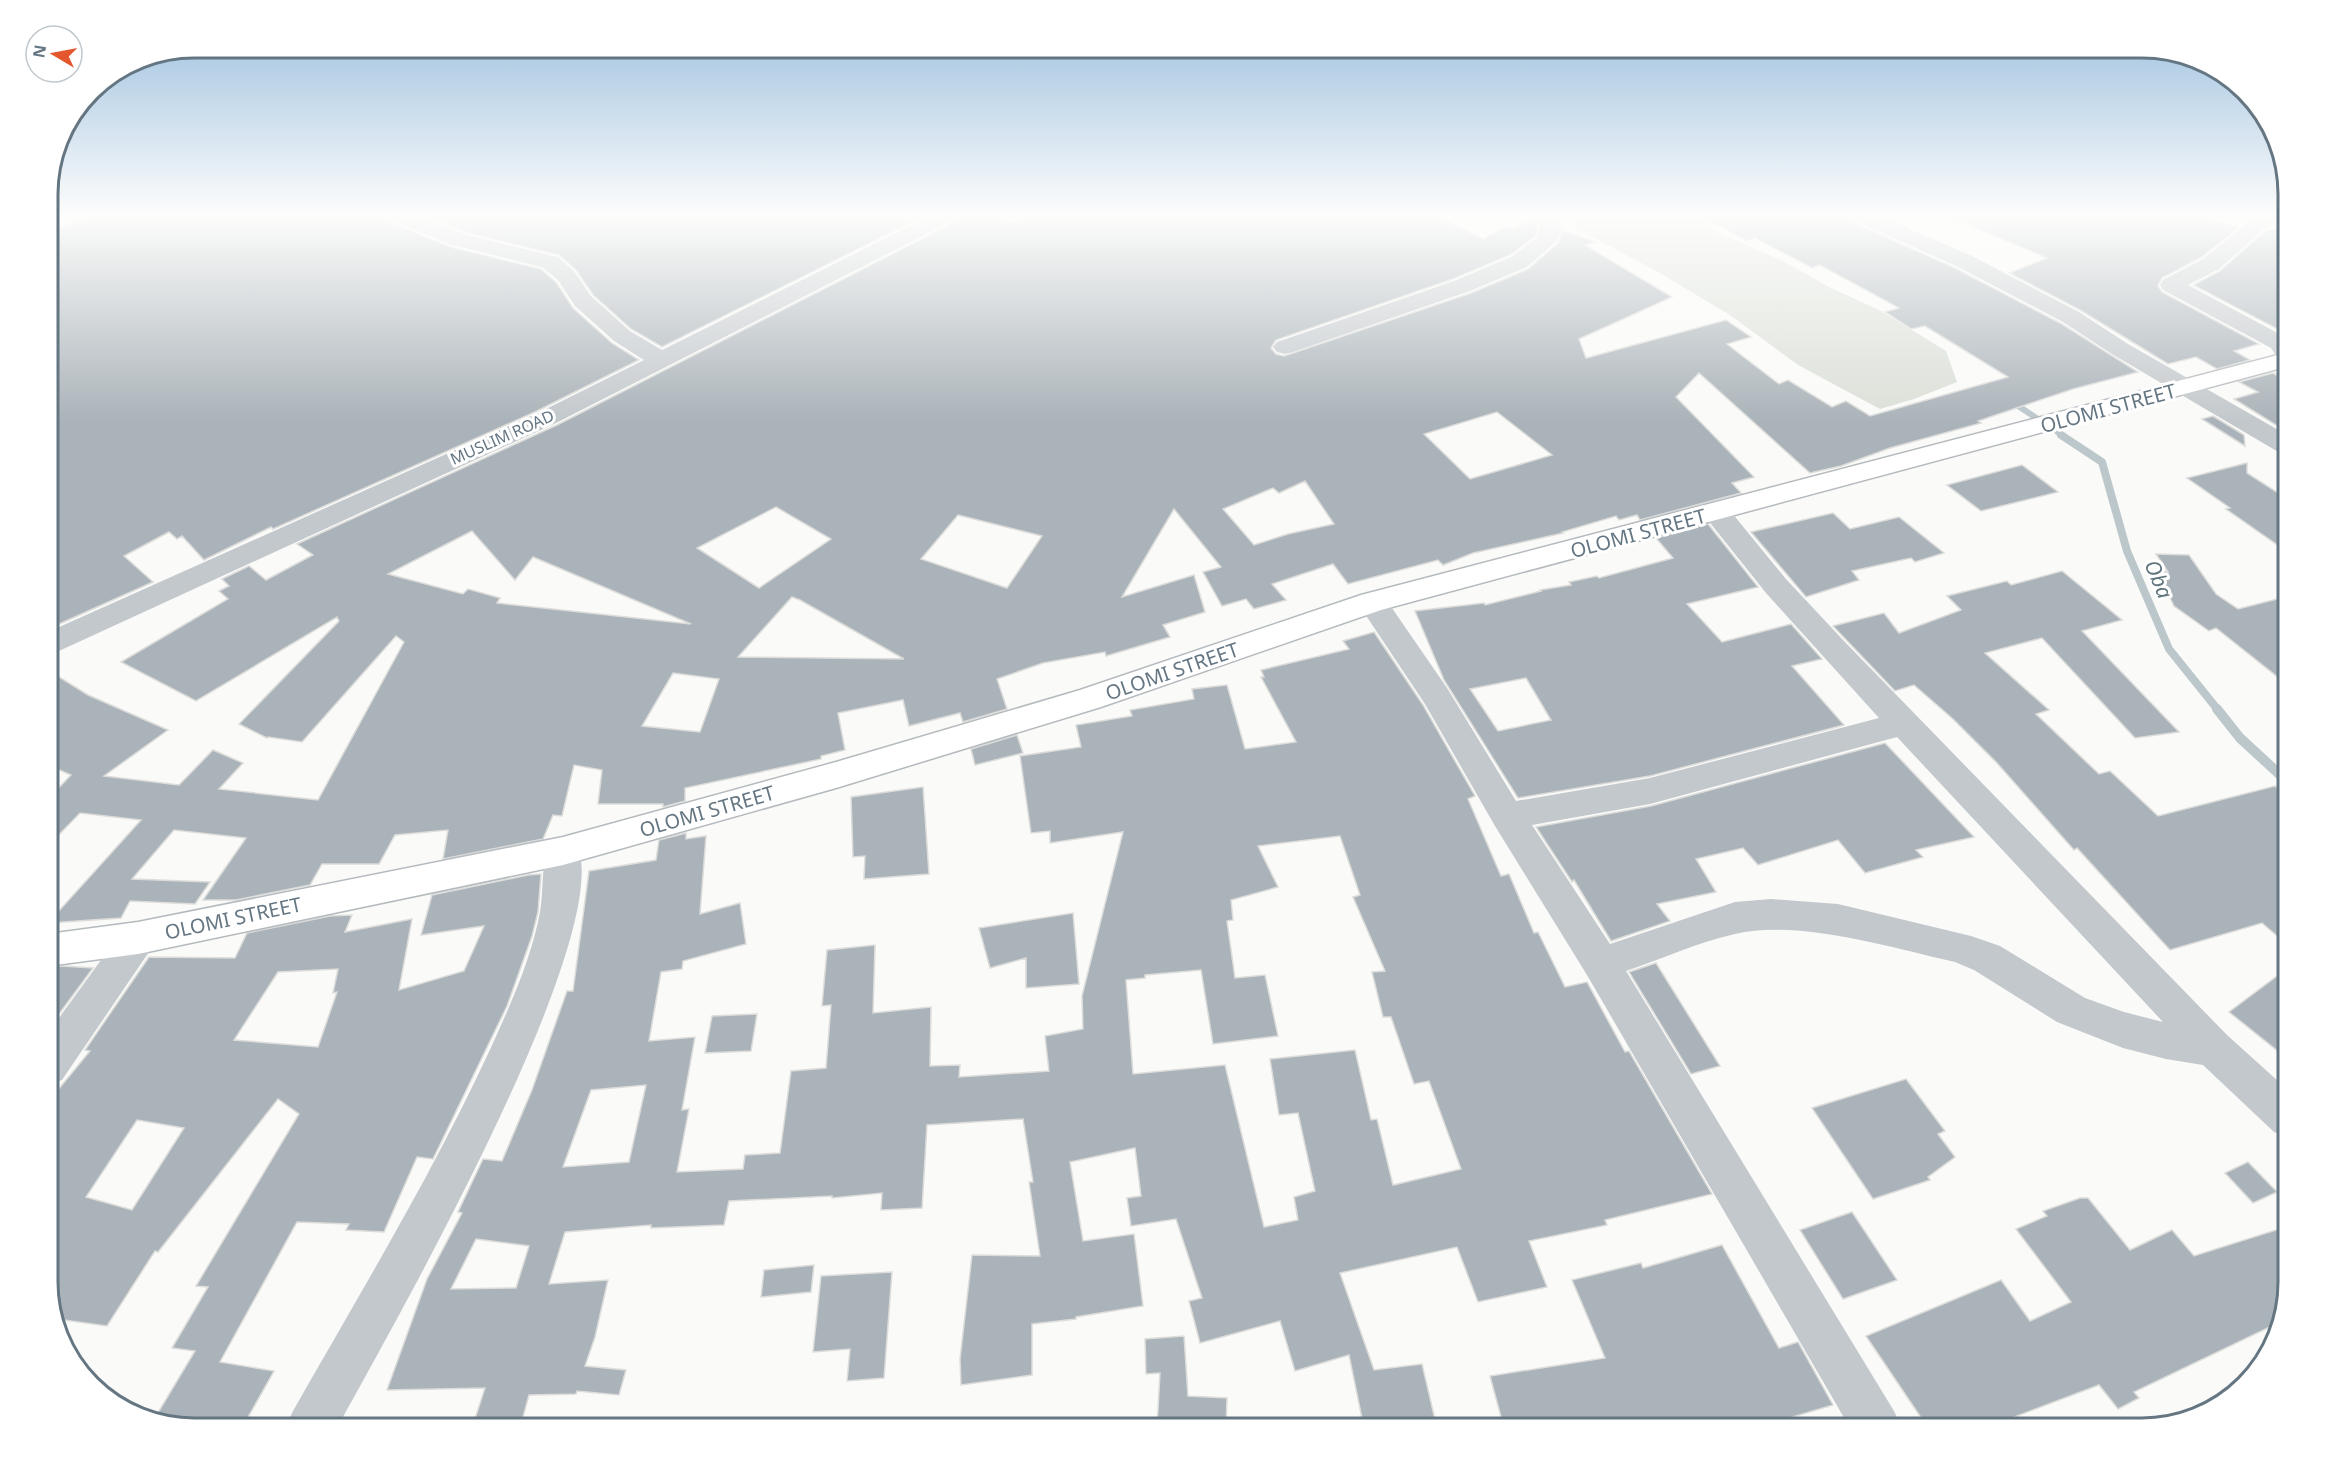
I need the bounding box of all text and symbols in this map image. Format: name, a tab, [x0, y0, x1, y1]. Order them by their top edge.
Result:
north arrow	[24, 24, 84, 84]
text: N	[27, 43, 51, 60]
street label: OLOMI STREET	[2037, 377, 2179, 439]
street label: MUSLIM ROAD	[447, 404, 557, 470]
street label: OLOMI STREET	[1567, 502, 1709, 564]
water label: Oba	[2138, 555, 2180, 603]
street label: OLOMI STREET	[1102, 636, 1242, 706]
street label: OLOMI STREET	[636, 779, 778, 843]
street label: OLOMI STREET	[162, 890, 304, 946]

